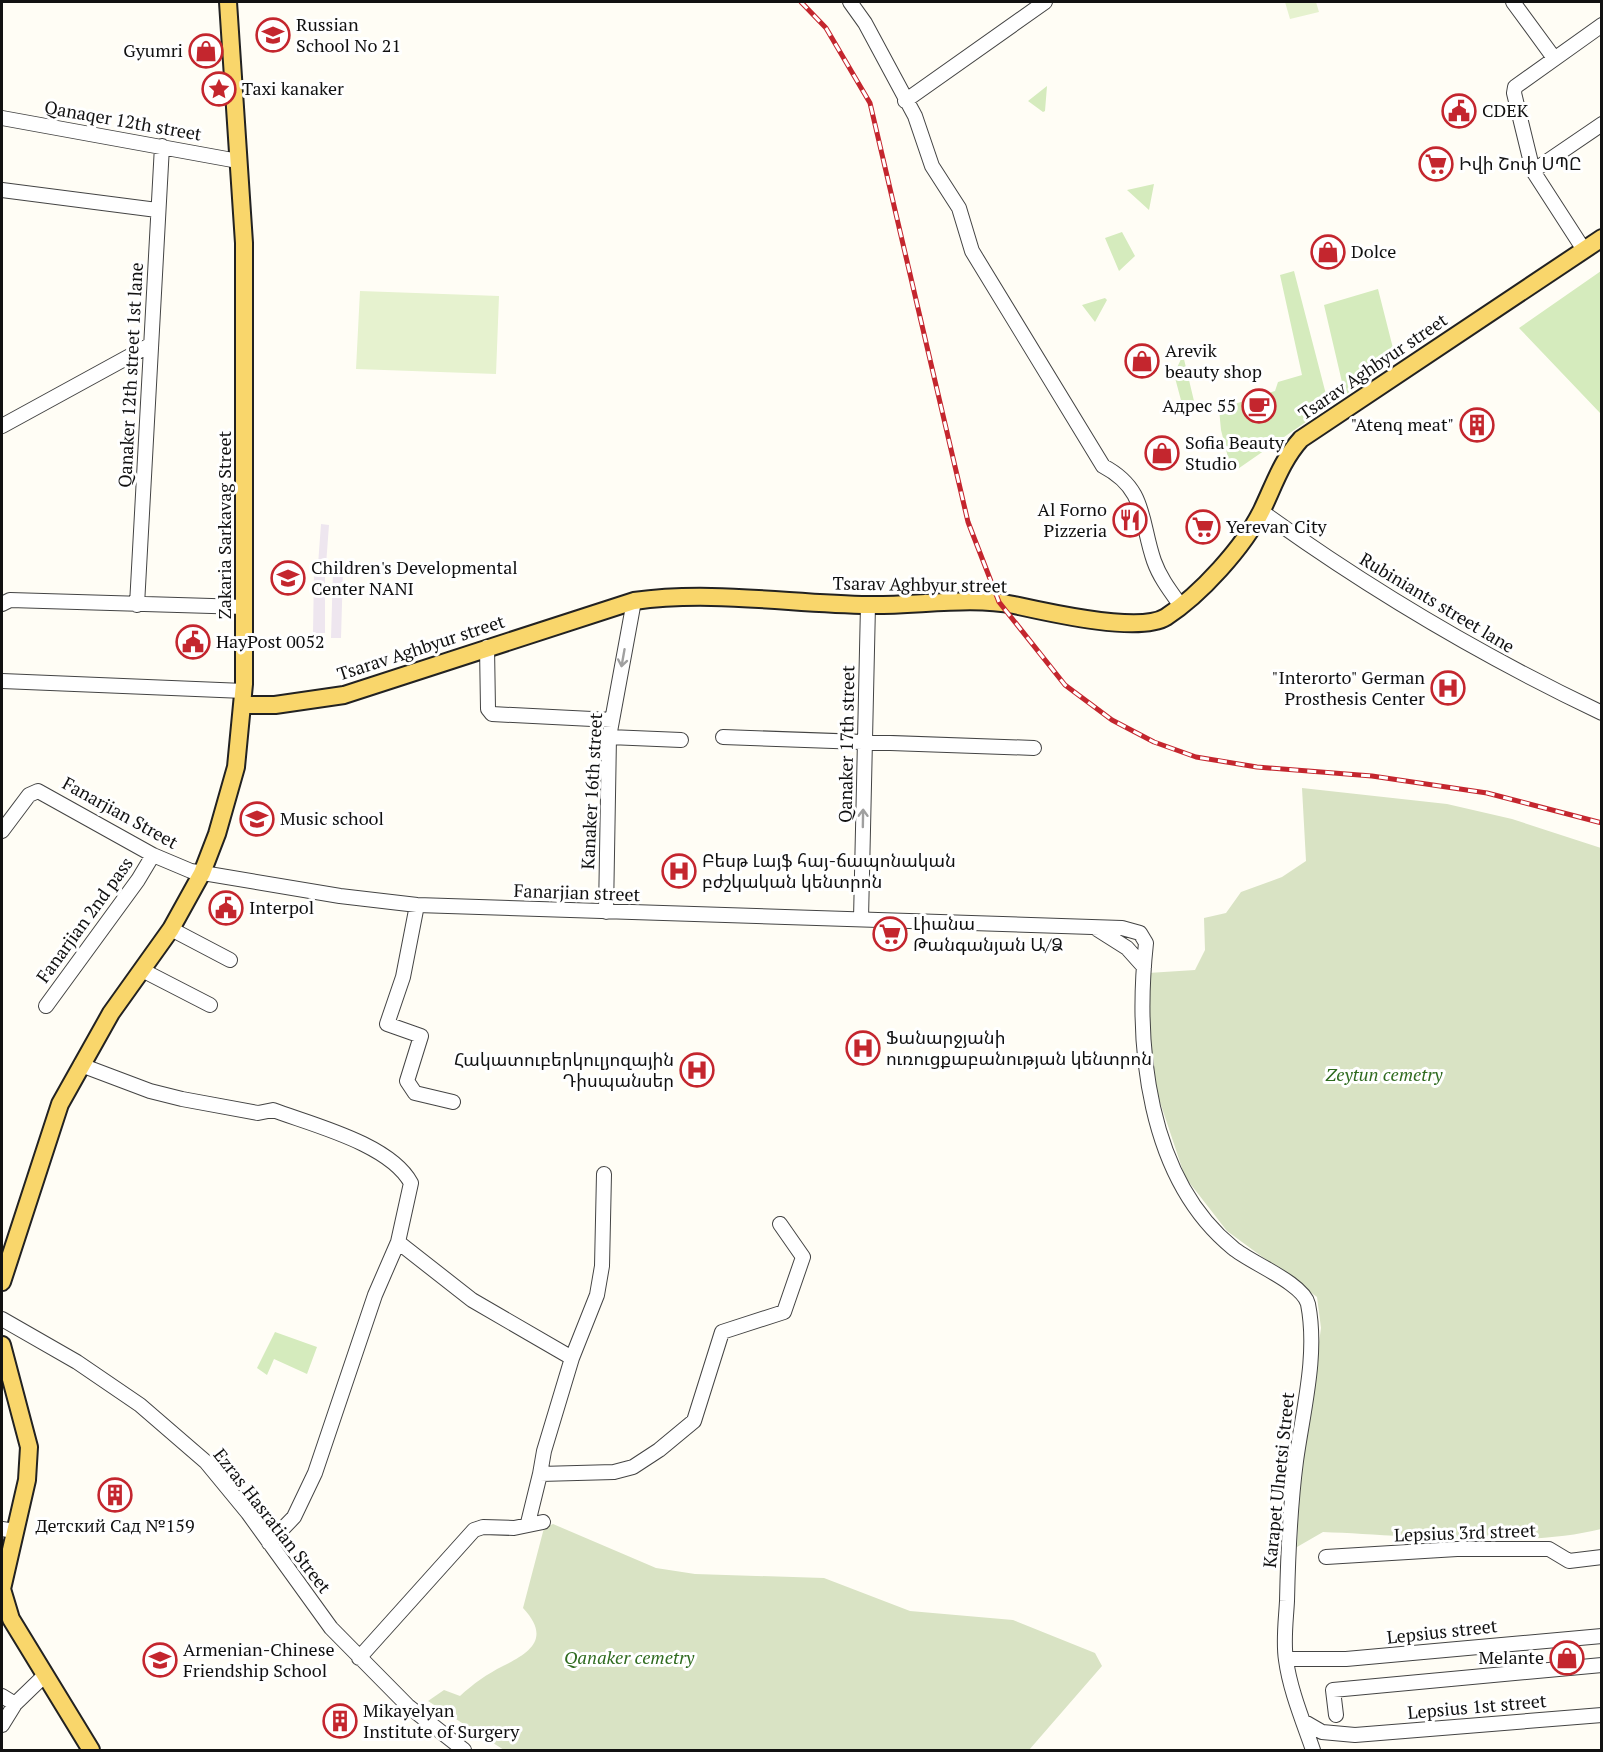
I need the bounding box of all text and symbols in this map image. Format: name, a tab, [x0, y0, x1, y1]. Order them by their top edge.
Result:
place label: Russian School No 21	[296, 12, 401, 57]
school or university icon: Russian School No 21	[255, 17, 291, 53]
shop icon: Gyumri	[188, 33, 224, 69]
place label: Gyumri	[123, 38, 183, 62]
place icon: Taxi kanaker	[201, 71, 237, 107]
place label: Taxi kanaker	[242, 76, 344, 100]
public building icon: CDEK	[1441, 93, 1477, 129]
street label: Qanaqer 12th street	[43, 94, 204, 146]
place label: CDEK	[1482, 98, 1529, 122]
supermarket icon: Իվի Շոփ ՍՊԸ	[1418, 146, 1454, 182]
place label: Իվի Շոփ ՍՊԸ	[1459, 151, 1581, 175]
shop icon: Dolce	[1310, 234, 1346, 270]
place label: Dolce	[1351, 239, 1396, 263]
street label: Qanaker 12th street 1st lane	[112, 262, 148, 488]
street label: Tsarav Aghbyur street	[1293, 307, 1452, 425]
place label: Arevik beauty shop	[1165, 338, 1262, 383]
shop icon: Arevik beauty shop	[1124, 343, 1160, 379]
cafe icon: Адрес 55	[1241, 388, 1277, 424]
place label: Адрес 55	[1162, 393, 1236, 417]
building icon: "Atenq meat"	[1459, 407, 1495, 443]
place label: "Atenq meat"	[1351, 412, 1454, 436]
place label: Sofia Beauty Studio	[1185, 430, 1285, 475]
street label: Zakaria Sarkavag Street	[212, 431, 236, 619]
shop icon: Sofia Beauty Studio	[1144, 435, 1180, 471]
place label: Al Forno Pizzeria	[1038, 497, 1107, 542]
restaurant icon: Al Forno Pizzeria	[1112, 502, 1148, 538]
supermarket icon: Yerevan City	[1185, 509, 1221, 545]
place label: Yerevan City	[1226, 514, 1328, 538]
street label: Rubiniants street lane	[1356, 546, 1519, 658]
place label: Children's Developmental Center NANI	[311, 555, 518, 600]
school or university icon: Children's Developmental Center NANI	[270, 560, 306, 596]
street label: Tsarav Aghbyur street	[832, 570, 1008, 598]
street label: Tsarav Aghbyur street	[334, 609, 508, 685]
public building icon: HayPost 0052	[175, 624, 211, 660]
place label: HayPost 0052	[216, 629, 325, 653]
one-way arrow	[617, 648, 628, 668]
street label: Qanaker 17th street	[833, 665, 859, 823]
place label: "Interorto" German Prosthesis Center	[1272, 665, 1425, 710]
hospital icon: "Interorto" German Prosthesis Center	[1430, 670, 1466, 706]
street label: Kanaker 16th street	[575, 712, 607, 870]
street label: Fanarjian Street	[59, 771, 183, 854]
school or university icon: Music school	[239, 801, 275, 837]
place label: Music school	[280, 806, 384, 830]
one-way arrow	[857, 809, 869, 829]
place label: Բեսթ Լայֆ հայ-ճապոնական բժշկական կենտրոն	[702, 848, 956, 893]
street label: Fanarjian 2nd pass	[30, 852, 138, 987]
hospital icon: Բեսթ Լայֆ հայ-ճապոնական բժշկական կենտրոն	[661, 853, 697, 889]
street label: Fanarjian street	[513, 878, 641, 906]
public building icon: Interpol	[208, 890, 244, 926]
place label: Interpol	[249, 895, 314, 919]
place label: Լիանա Թանգանյան Ա/Ձ	[913, 911, 1063, 956]
supermarket icon: Լիանա Թանգանյան Ա/Ձ	[872, 916, 908, 952]
place label: Ֆանարջյանի ուռուցքաբանության կենտրոն	[886, 1025, 1152, 1070]
hospital icon: Ֆանարջյանի ուռուցքաբանության կենտրոն	[845, 1030, 881, 1066]
place label: Հակատուբերկուլյոզային Դիսպանսեր	[454, 1047, 674, 1092]
hospital icon: Հակատուբերկուլյոզային Դիսպանսեր	[679, 1052, 715, 1088]
park label: Zeytun cemetry	[1326, 1062, 1443, 1086]
street label: Karapet Ulnetsi Street	[1257, 1391, 1299, 1569]
street label: Ezras Hasratian Street	[209, 1443, 337, 1598]
building icon: Детский Сад №159	[97, 1477, 133, 1513]
place label: Детский Сад №159	[36, 1513, 194, 1537]
street label: Lepsius 3rd street	[1394, 1518, 1537, 1546]
street label: Lepsius street	[1385, 1613, 1499, 1649]
place label: Armenian-Chinese Friendship School	[183, 1637, 335, 1682]
shop icon: Melante	[1549, 1640, 1585, 1676]
school or university icon: Armenian-Chinese Friendship School	[142, 1642, 178, 1678]
park label: Qanaker cemetry	[564, 1645, 695, 1669]
place label: Melante	[1478, 1645, 1544, 1669]
street label: Lepsius 1st street	[1406, 1688, 1548, 1724]
place label: Mikayelyan Institute of Surgery	[363, 1698, 520, 1743]
building icon: Mikayelyan Institute of Surgery	[322, 1703, 358, 1739]

